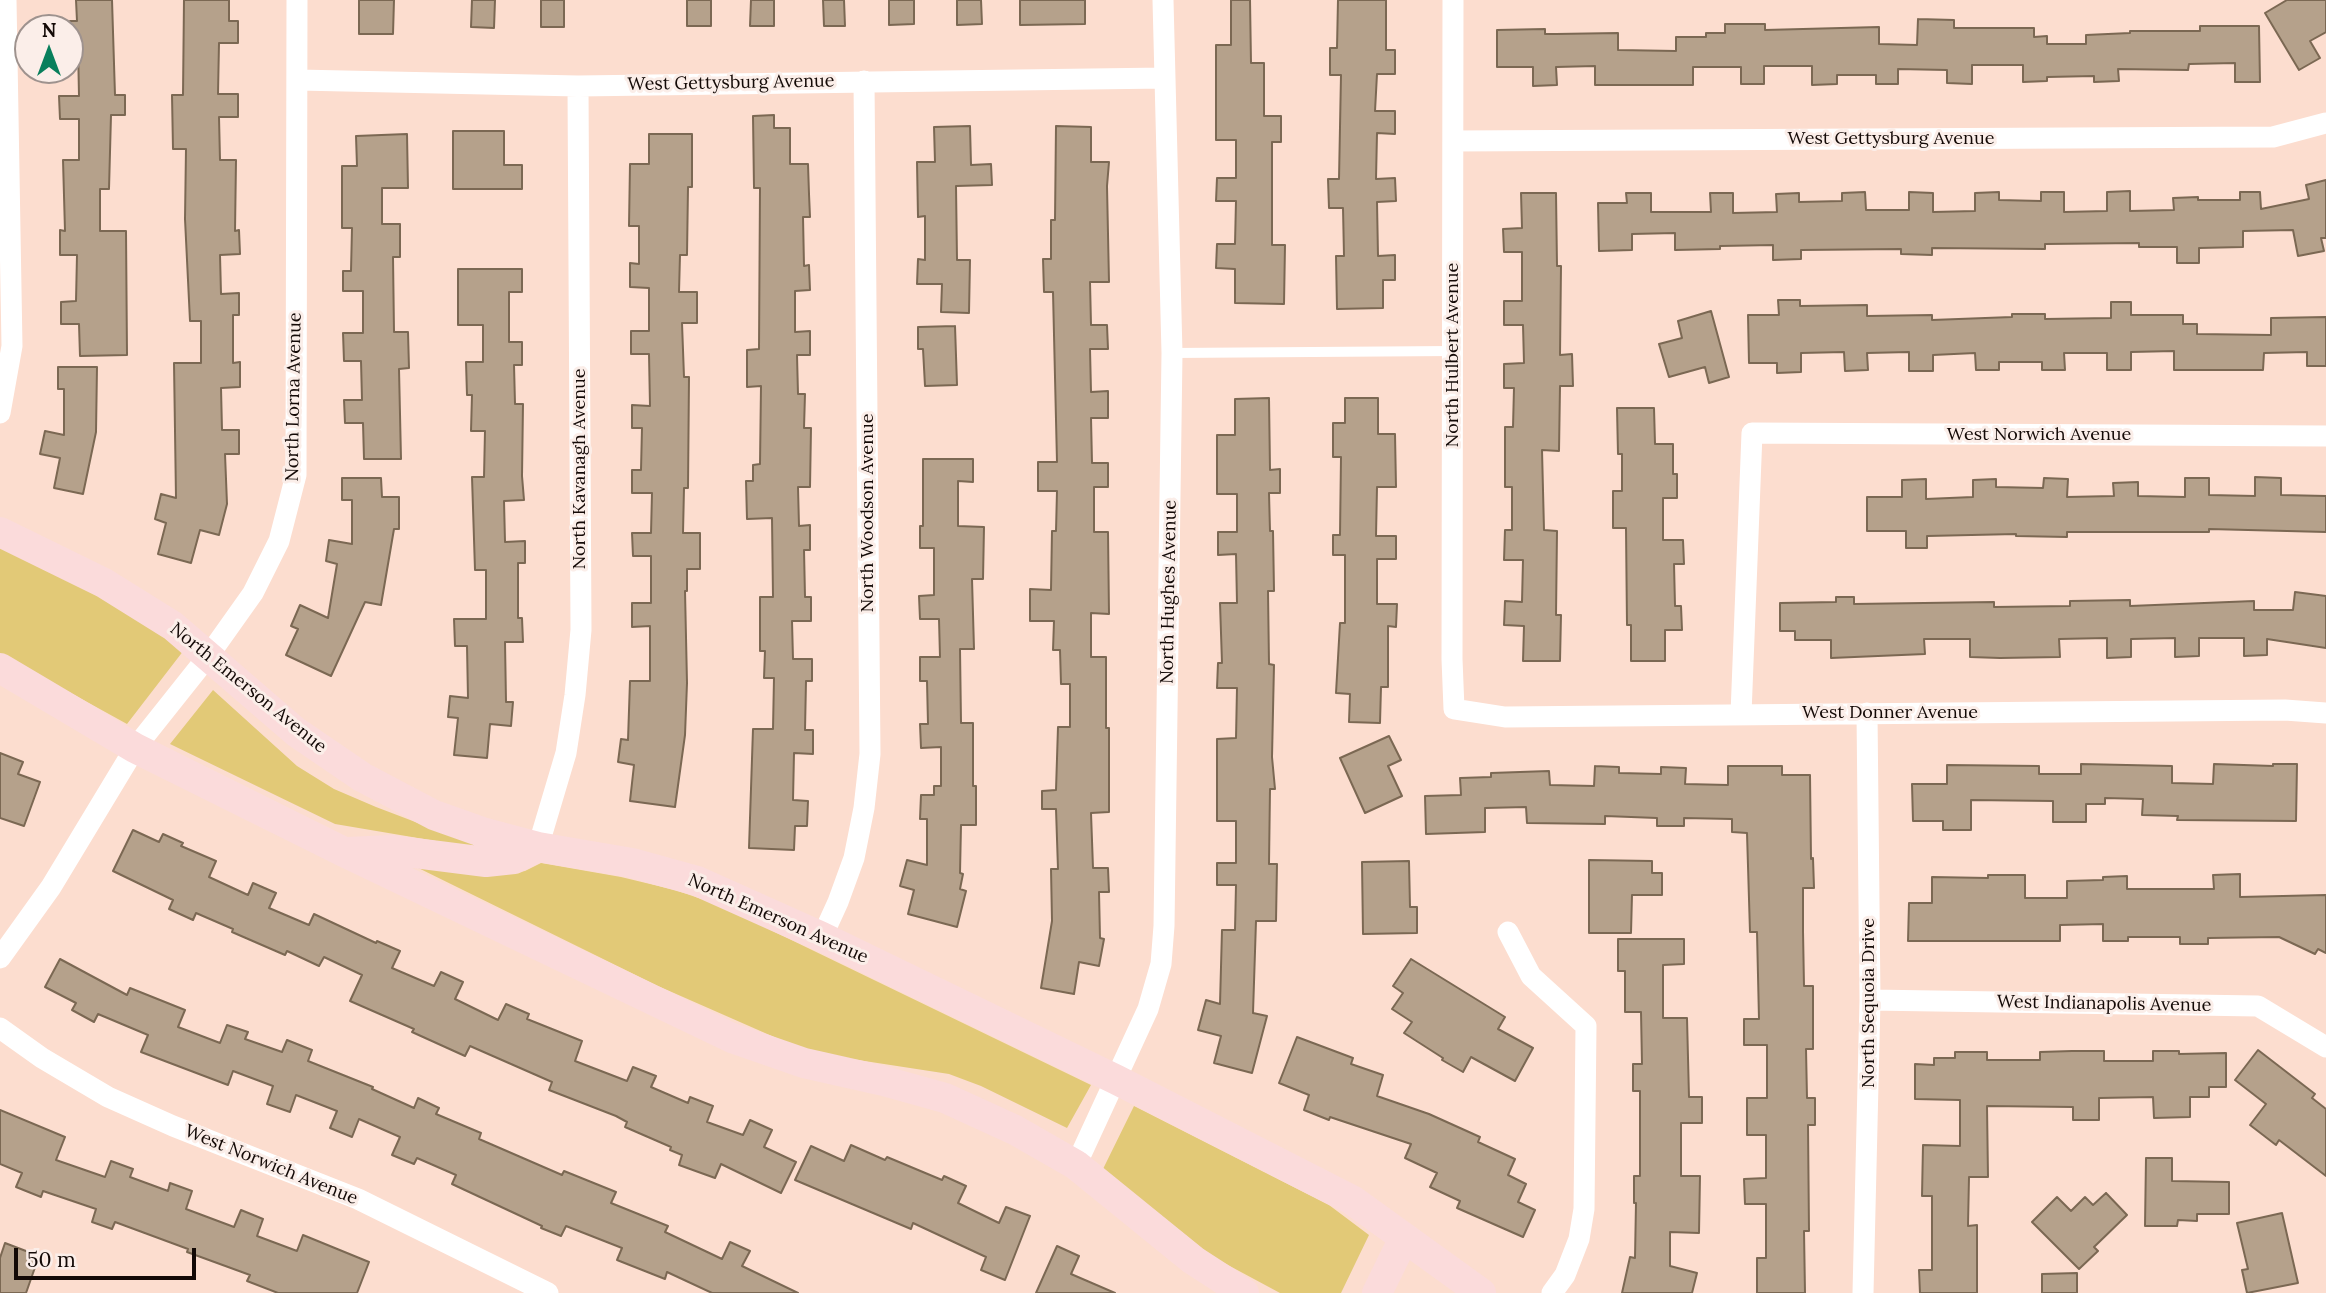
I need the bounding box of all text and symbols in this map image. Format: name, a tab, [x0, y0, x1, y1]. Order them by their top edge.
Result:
north arrow	[14, 14, 84, 84]
text: N	[42, 18, 56, 42]
street label: West Gettysburg Avenue	[627, 70, 835, 96]
street label: West Gettysburg Avenue	[1787, 128, 1995, 150]
street label: North Hulbert Avenue	[1442, 263, 1464, 447]
street label: North Lorna Avenue	[282, 312, 306, 482]
street label: North Kavanagh Avenue	[569, 368, 591, 570]
street label: North Woodson Avenue	[857, 413, 879, 613]
street label: West Norwich Avenue	[1947, 424, 2131, 446]
street label: North Hughes Avenue	[1157, 500, 1181, 684]
street label: North Emerson Avenue	[165, 618, 331, 758]
street label: West Donner Avenue	[1802, 702, 1978, 724]
street label: North Emerson Avenue	[685, 869, 871, 969]
street label: North Sequoia Drive	[1858, 918, 1880, 1088]
street label: West Indianapolis Avenue	[1997, 991, 2211, 1017]
street label: West Norwich Avenue	[181, 1120, 361, 1210]
scale bar	[18, 1234, 200, 1278]
text: 50 m	[27, 1246, 76, 1273]

